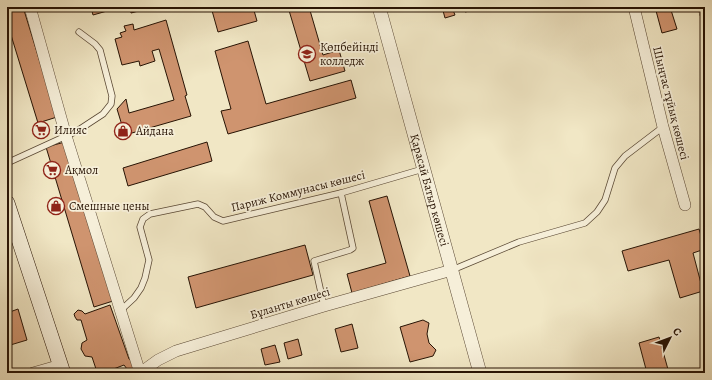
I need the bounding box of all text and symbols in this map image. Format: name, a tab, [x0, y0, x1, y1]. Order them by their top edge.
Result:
place label: Көпбейінді колледж	[320, 39, 379, 69]
school or university icon: Көпбейінді колледж	[297, 44, 317, 64]
street label: Шыңтас тұйық көшесі	[649, 45, 693, 161]
supermarket icon: Илияс	[31, 120, 51, 140]
shop icon: Айдана	[113, 121, 133, 141]
place label: Илияс	[54, 122, 87, 138]
place label: Айдана	[135, 123, 174, 139]
street label: Қарасай Батыр көшесі	[406, 132, 453, 248]
supermarket icon: Ақмол	[42, 160, 62, 180]
place label: Ақмол	[64, 162, 98, 178]
street label: Париж Коммунасы көшесі	[229, 167, 367, 215]
shop icon: Смешные цены	[46, 196, 66, 216]
place label: Смешные цены	[69, 198, 150, 214]
street label: Бұланты көшесі	[248, 283, 332, 323]
north arrow	[650, 318, 690, 358]
text: С	[669, 324, 685, 339]

